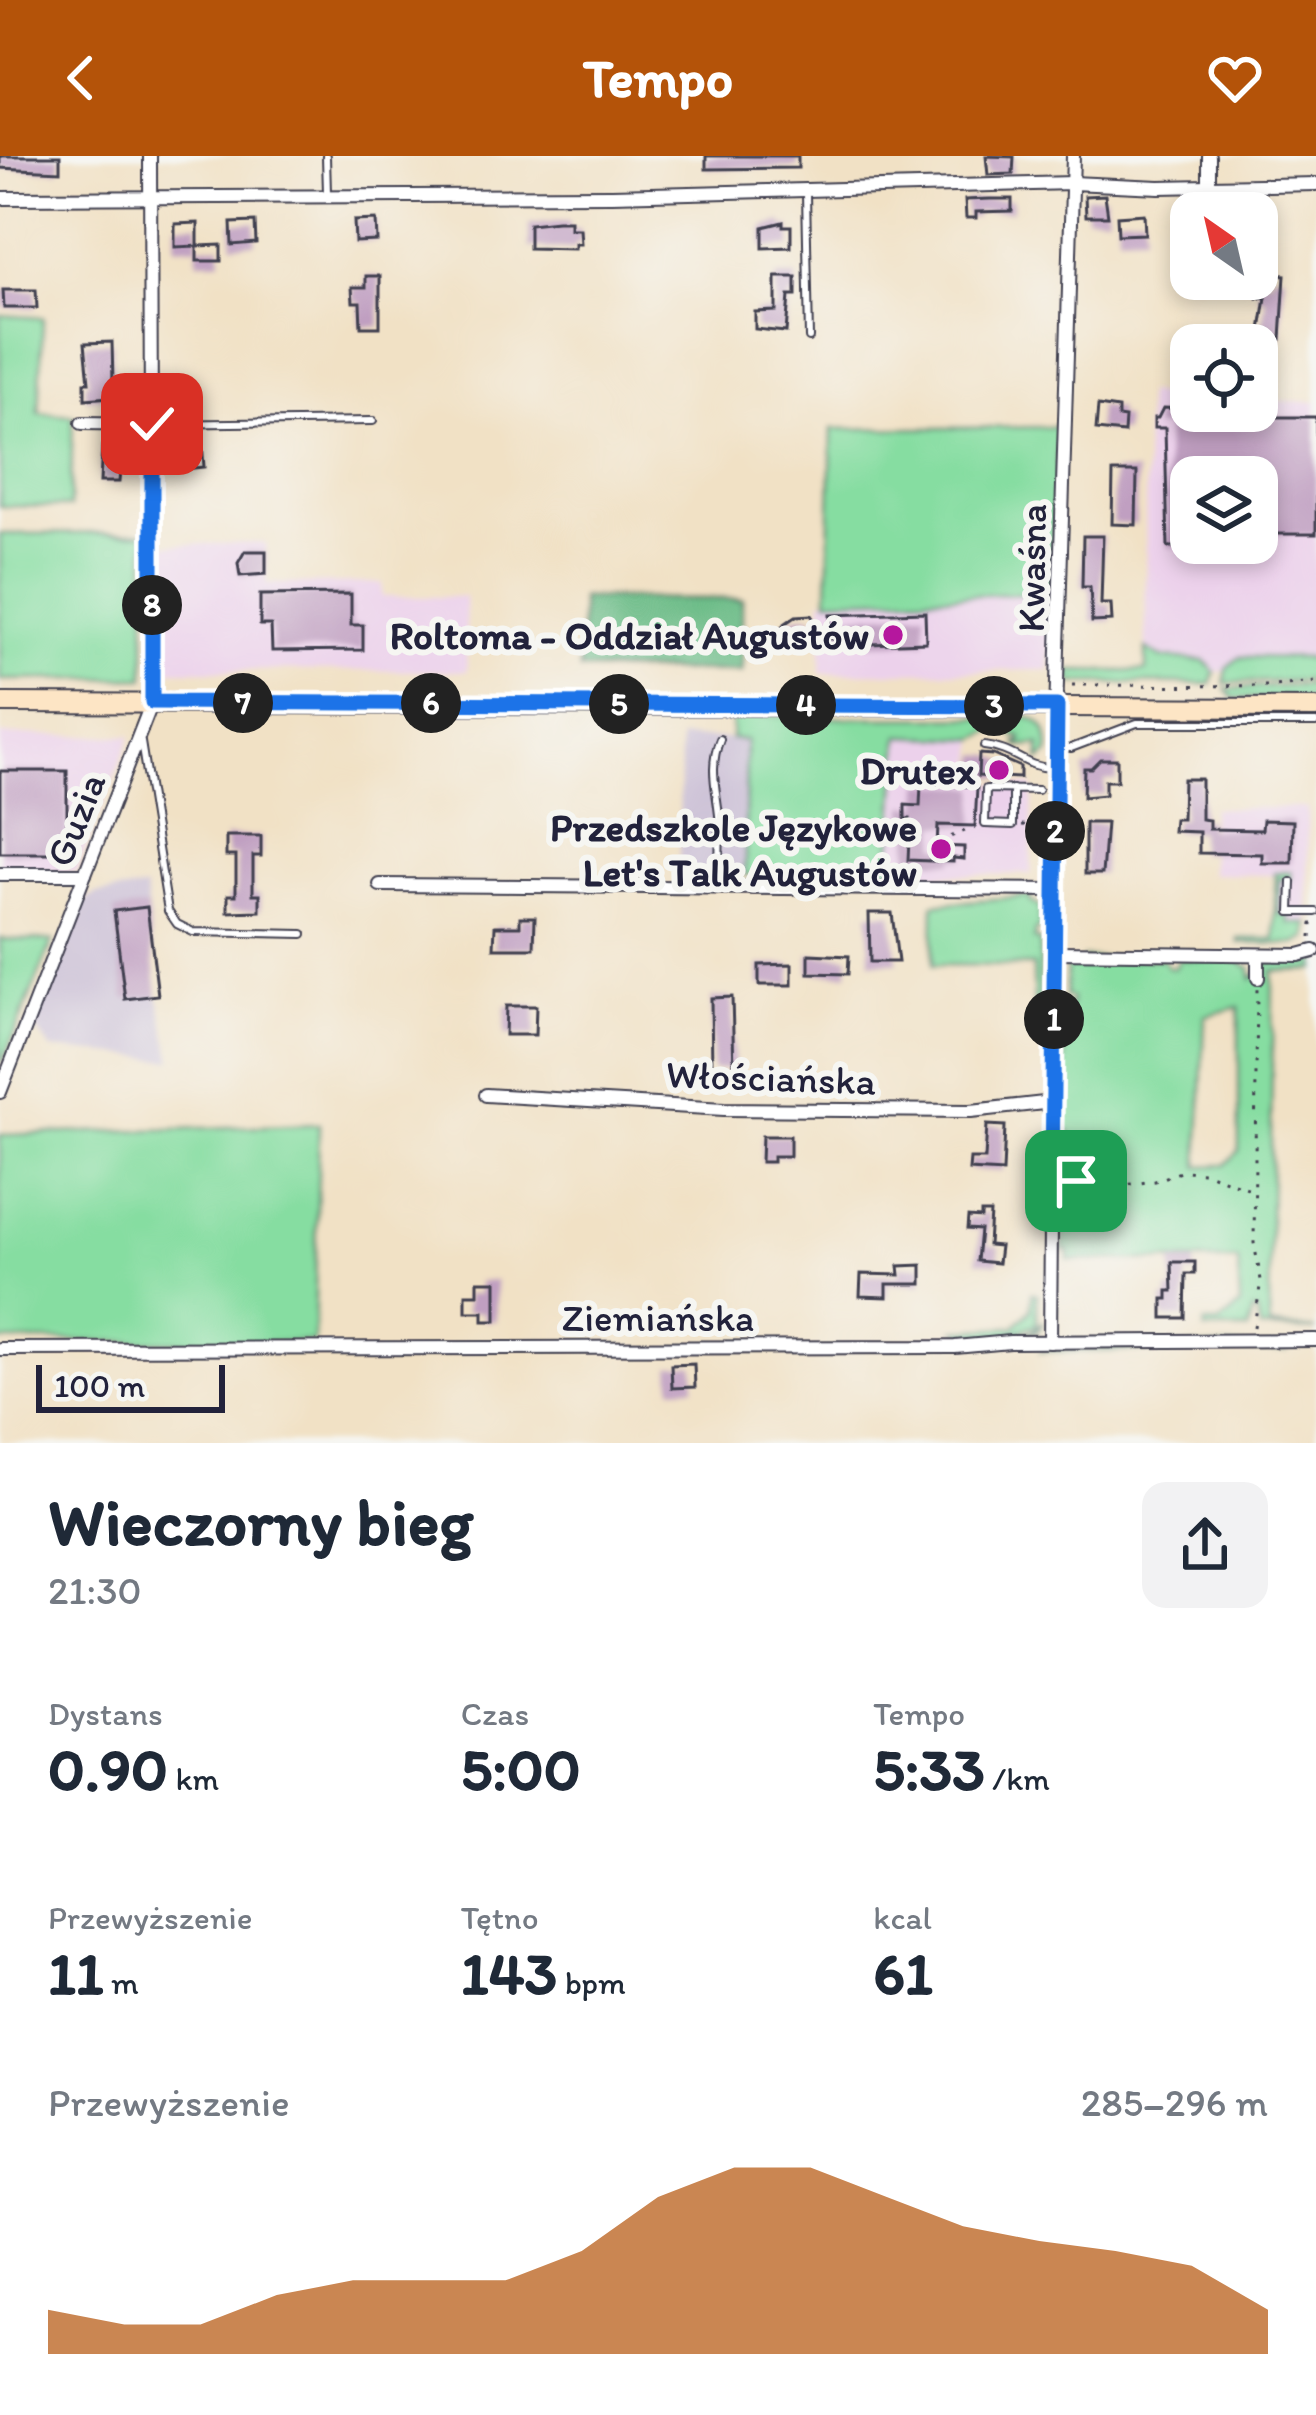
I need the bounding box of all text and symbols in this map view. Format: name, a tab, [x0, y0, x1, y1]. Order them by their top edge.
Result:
icon: back	[48, 45, 114, 111]
icon: heart	[1202, 45, 1268, 111]
text: Tempo	[583, 46, 733, 111]
north arrow	[1170, 192, 1278, 300]
map controls	[1170, 192, 1278, 564]
button: locate	[1170, 324, 1278, 432]
pin	[101, 373, 203, 475]
icon: check	[119, 391, 185, 457]
button: layers	[1170, 456, 1278, 564]
street label: Kwaśna	[1007, 503, 1056, 633]
pin: 8	[122, 575, 182, 635]
text: 8	[143, 585, 161, 624]
place label: Roltoma - Oddział Augustów	[390, 612, 869, 659]
marker: Roltoma - Oddział Augustów	[880, 622, 906, 648]
pin: 7	[213, 673, 273, 733]
pin: 6	[401, 673, 461, 733]
pin: 5	[589, 674, 649, 734]
pin: 4	[776, 675, 836, 735]
pin: 3	[964, 676, 1024, 736]
text: 7	[235, 683, 251, 722]
text: 6	[422, 683, 440, 722]
text: 5	[610, 684, 628, 723]
text: 4	[796, 685, 816, 724]
text: 3	[985, 686, 1003, 725]
place label: Drutex	[860, 747, 976, 794]
marker: Drutex	[986, 757, 1012, 783]
street label: Guzia	[36, 766, 115, 873]
pin: 2	[1025, 801, 1085, 861]
place label: Przedszkole Językowe Let's Talk Augustów	[550, 804, 917, 896]
text: 2	[1046, 811, 1064, 850]
marker: Przedszkole Językowe Let's Talk Augustów	[928, 836, 954, 862]
pin: 1	[1024, 989, 1084, 1049]
text: 1	[1046, 999, 1062, 1038]
street label: Włościańska	[665, 1050, 877, 1105]
pin	[1025, 1130, 1127, 1232]
icon: arrive	[1043, 1148, 1109, 1214]
street label: Ziemiańska	[562, 1294, 754, 1341]
scale bar	[36, 1359, 225, 1412]
text: 100 m	[54, 1366, 145, 1405]
text: Wieczorny bieg	[48, 1482, 473, 1562]
button: share	[1142, 1482, 1268, 1608]
text: 21:30	[48, 1567, 141, 1614]
text: Dystans	[48, 1694, 163, 1733]
text: Czas	[461, 1694, 529, 1733]
text: Tempo	[873, 1694, 965, 1733]
text: 0.90	[48, 1733, 168, 1805]
text: 5:00	[461, 1733, 581, 1805]
text: 5:33	[873, 1733, 985, 1805]
text: km	[168, 1759, 219, 1798]
text: /km	[985, 1759, 1050, 1798]
text: Przewyższenie	[48, 1898, 252, 1937]
text: Tętno	[461, 1898, 539, 1937]
text: kcal	[873, 1898, 932, 1937]
text: 11	[48, 1937, 104, 2009]
text: 143	[461, 1937, 557, 2009]
text: 61	[873, 1937, 933, 2009]
text: m	[104, 1963, 139, 2002]
text: bpm	[557, 1963, 626, 2002]
text: Przewyższenie	[48, 2079, 290, 2126]
text: 285–296 m	[1081, 2079, 1268, 2126]

